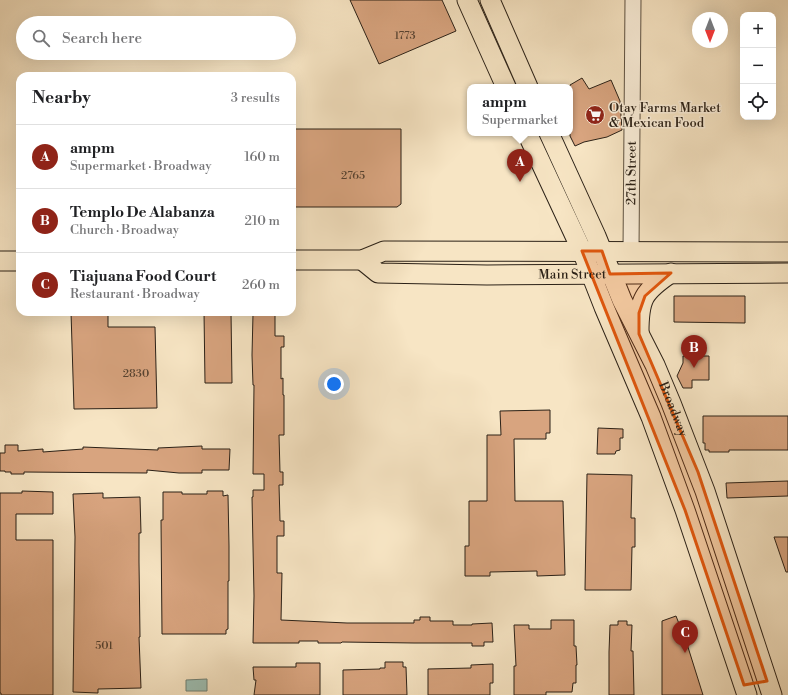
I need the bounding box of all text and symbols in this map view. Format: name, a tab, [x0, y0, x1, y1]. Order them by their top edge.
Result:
north arrow	[692, 12, 728, 48]
map controls	[740, 12, 776, 120]
button: +	[740, 12, 776, 48]
search box	[16, 16, 296, 60]
icon: search	[30, 27, 52, 49]
text: Search here	[62, 29, 142, 48]
house number: 1773	[394, 29, 416, 43]
button: −	[740, 48, 776, 84]
popup	[467, 84, 573, 136]
button: locate	[740, 84, 776, 120]
text: Nearby	[32, 87, 91, 109]
text: 3 results	[231, 90, 280, 106]
text: ampm	[482, 93, 527, 112]
place label: Otay Farms Market & Mexican Food	[609, 100, 721, 131]
supermarket icon: Otay Farms Market & Mexican Food	[584, 104, 606, 126]
text: Supermarket	[482, 112, 558, 128]
text: ampm	[70, 139, 115, 158]
street label: 27th Street	[623, 140, 640, 205]
text: A	[40, 149, 50, 165]
text: 160 m	[244, 149, 280, 165]
pin: A	[507, 149, 533, 182]
text: Supermarket · Broadway	[70, 158, 211, 174]
house number: 2765	[341, 169, 365, 183]
text: Templo De Alabanza	[70, 203, 215, 222]
text: B	[40, 213, 50, 229]
text: 210 m	[245, 213, 280, 229]
text: Church · Broadway	[70, 222, 179, 238]
street label: Main Street	[538, 266, 607, 283]
text: Tiajuana Food Court	[70, 267, 216, 286]
text: C	[40, 277, 50, 293]
text: 260 m	[242, 277, 280, 293]
text: Restaurant · Broadway	[70, 286, 200, 302]
pin: B	[681, 335, 707, 368]
house number: 2830	[123, 367, 149, 381]
your location	[324, 374, 344, 394]
street label: Broadway	[655, 378, 692, 440]
pin: C	[672, 620, 698, 653]
house number: 501	[95, 639, 113, 653]

